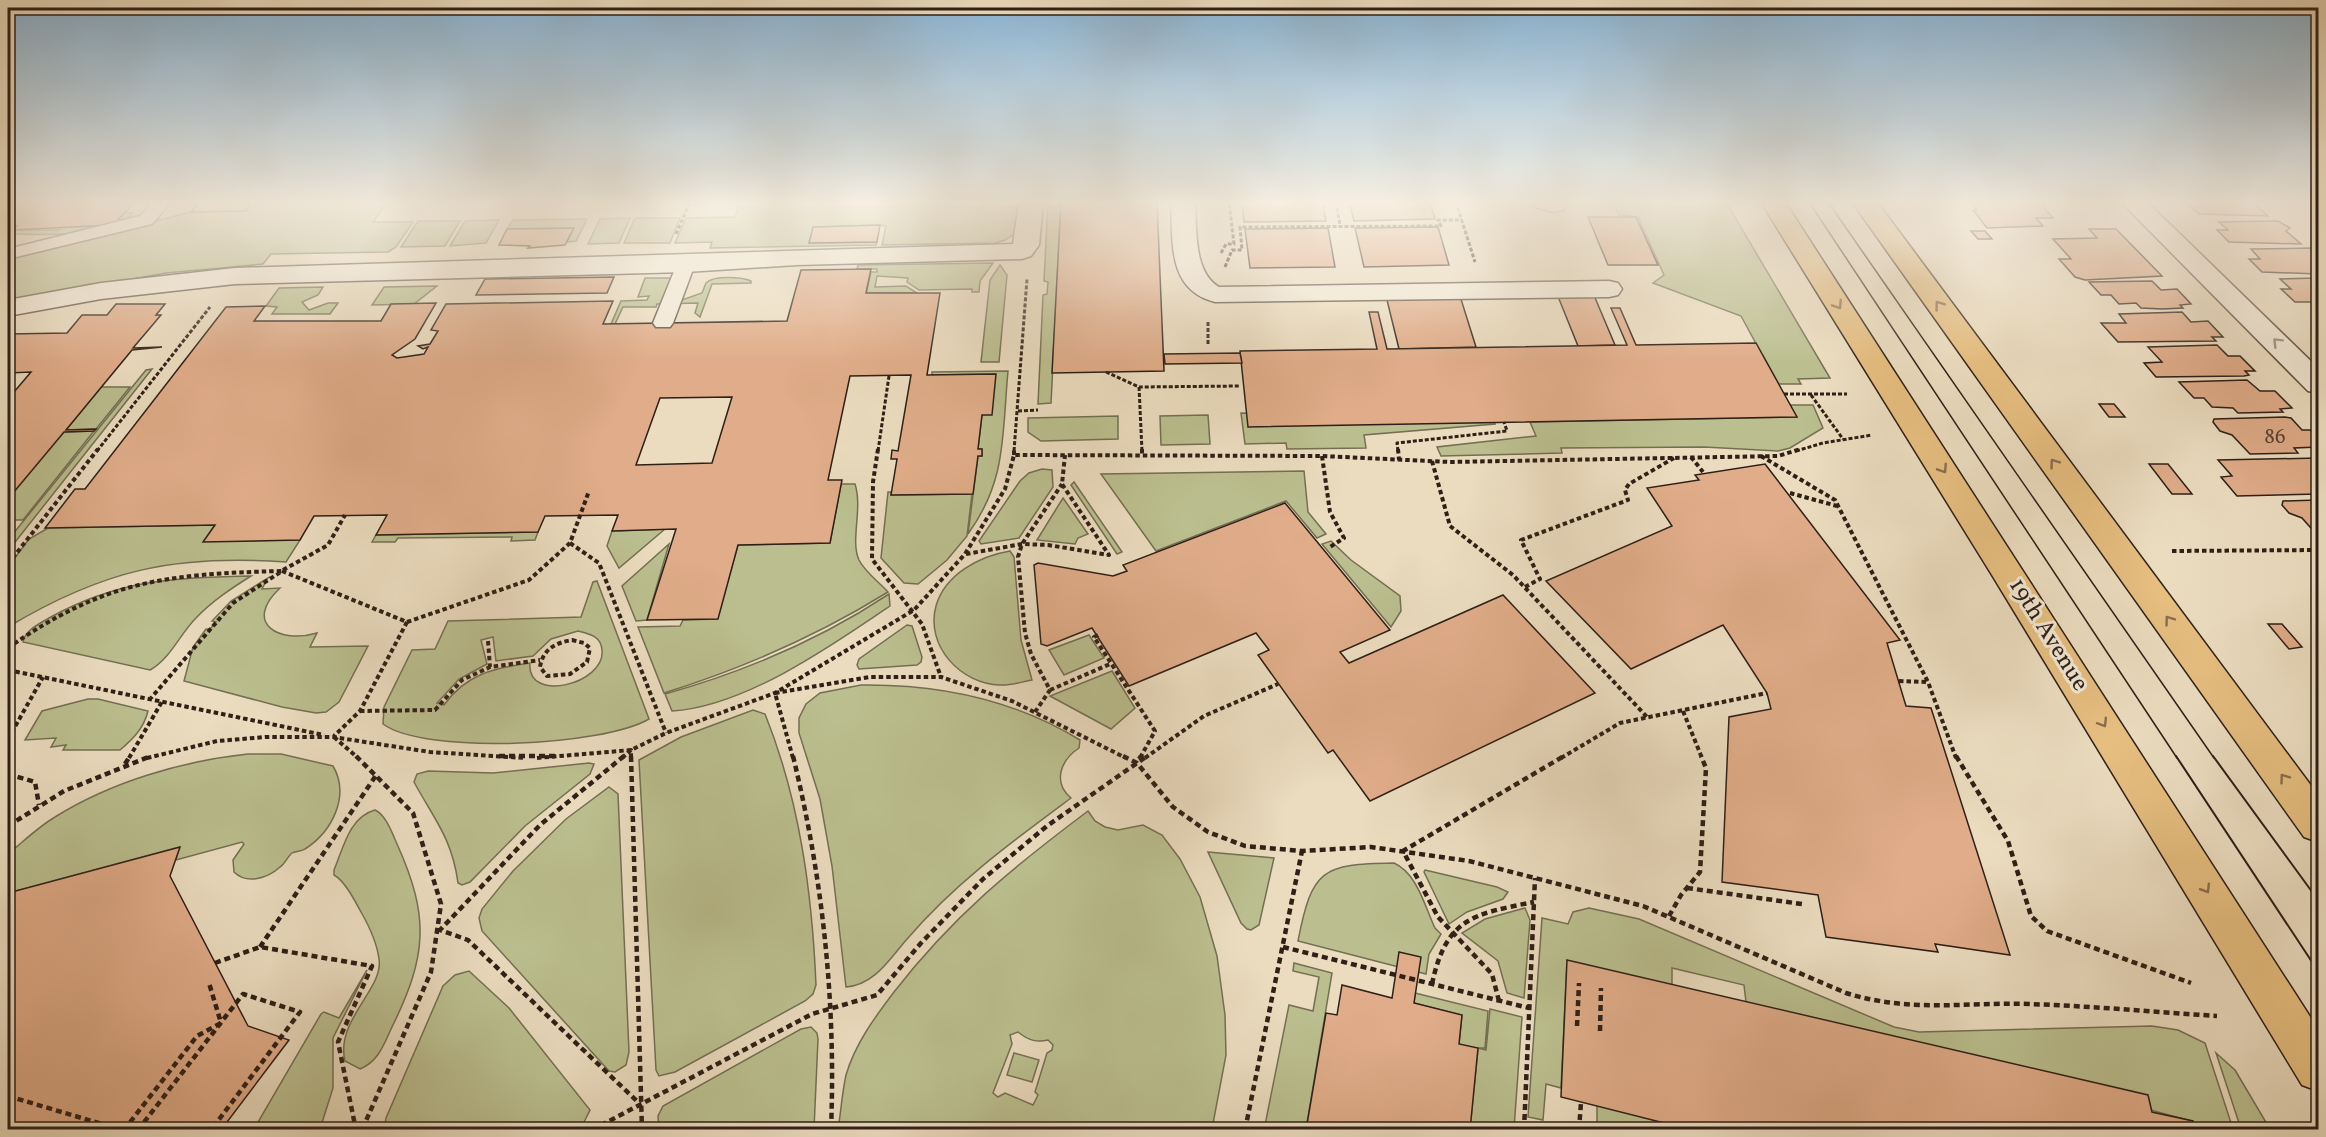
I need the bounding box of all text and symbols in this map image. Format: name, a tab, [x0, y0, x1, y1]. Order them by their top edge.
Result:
one-way arrow	[1831, 299, 1843, 309]
one-way arrow	[1935, 301, 1946, 312]
one-way arrow	[2273, 339, 2284, 349]
house number: 86	[2264, 423, 2286, 452]
one-way arrow	[2050, 458, 2061, 469]
one-way arrow	[1936, 462, 1947, 473]
street label: 19th Avenue	[2000, 572, 2096, 698]
one-way arrow	[2165, 616, 2176, 627]
one-way arrow	[2095, 717, 2107, 727]
one-way arrow	[2280, 773, 2291, 784]
one-way arrow	[2199, 882, 2210, 893]

